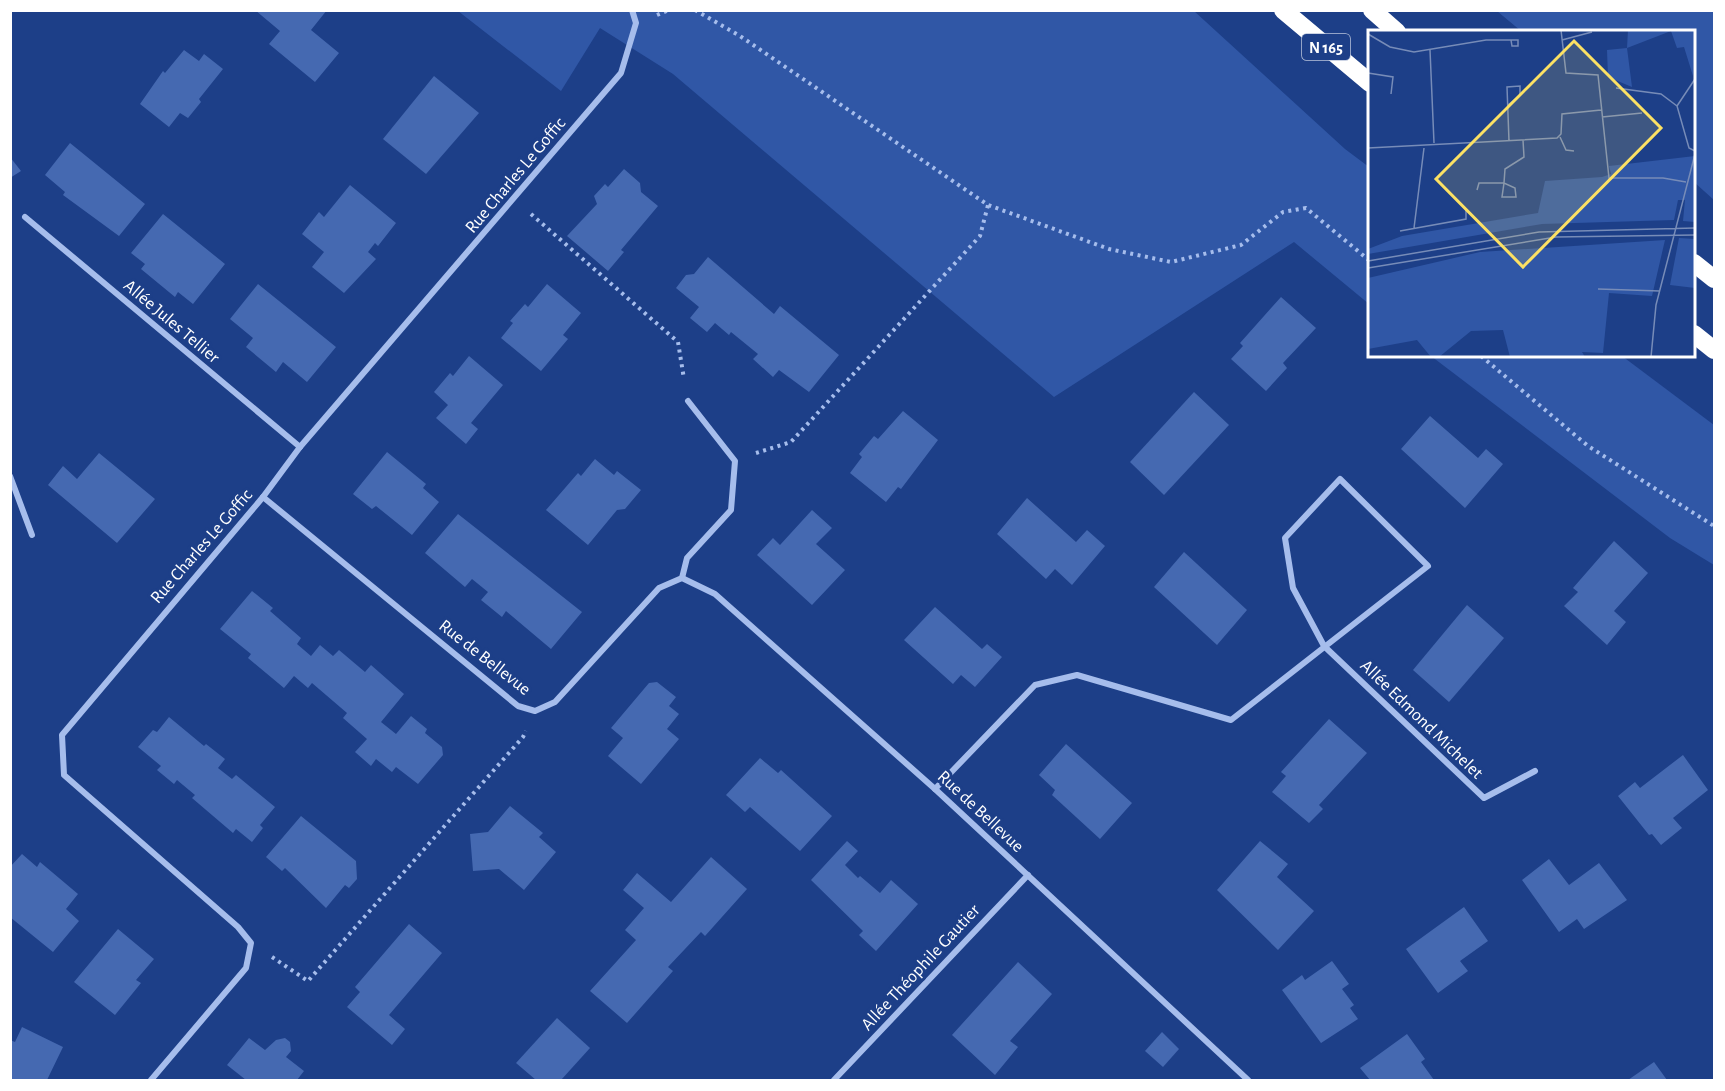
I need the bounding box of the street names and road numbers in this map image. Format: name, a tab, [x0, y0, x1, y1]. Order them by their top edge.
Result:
road number: N 165	[1302, 34, 1350, 60]
street label: Rue Charles Le Goffic	[462, 114, 569, 237]
street label: Allée Jules Tellier	[120, 277, 223, 367]
street label: Rue Charles Le Goffic	[147, 486, 256, 607]
street label: Rue de Bellevue	[435, 617, 534, 699]
street label: Allée Edmond Michelet	[1357, 657, 1486, 783]
street label: Rue de Bellevue	[934, 767, 1027, 856]
street label: Allée Théophile Gautier	[858, 901, 984, 1034]

